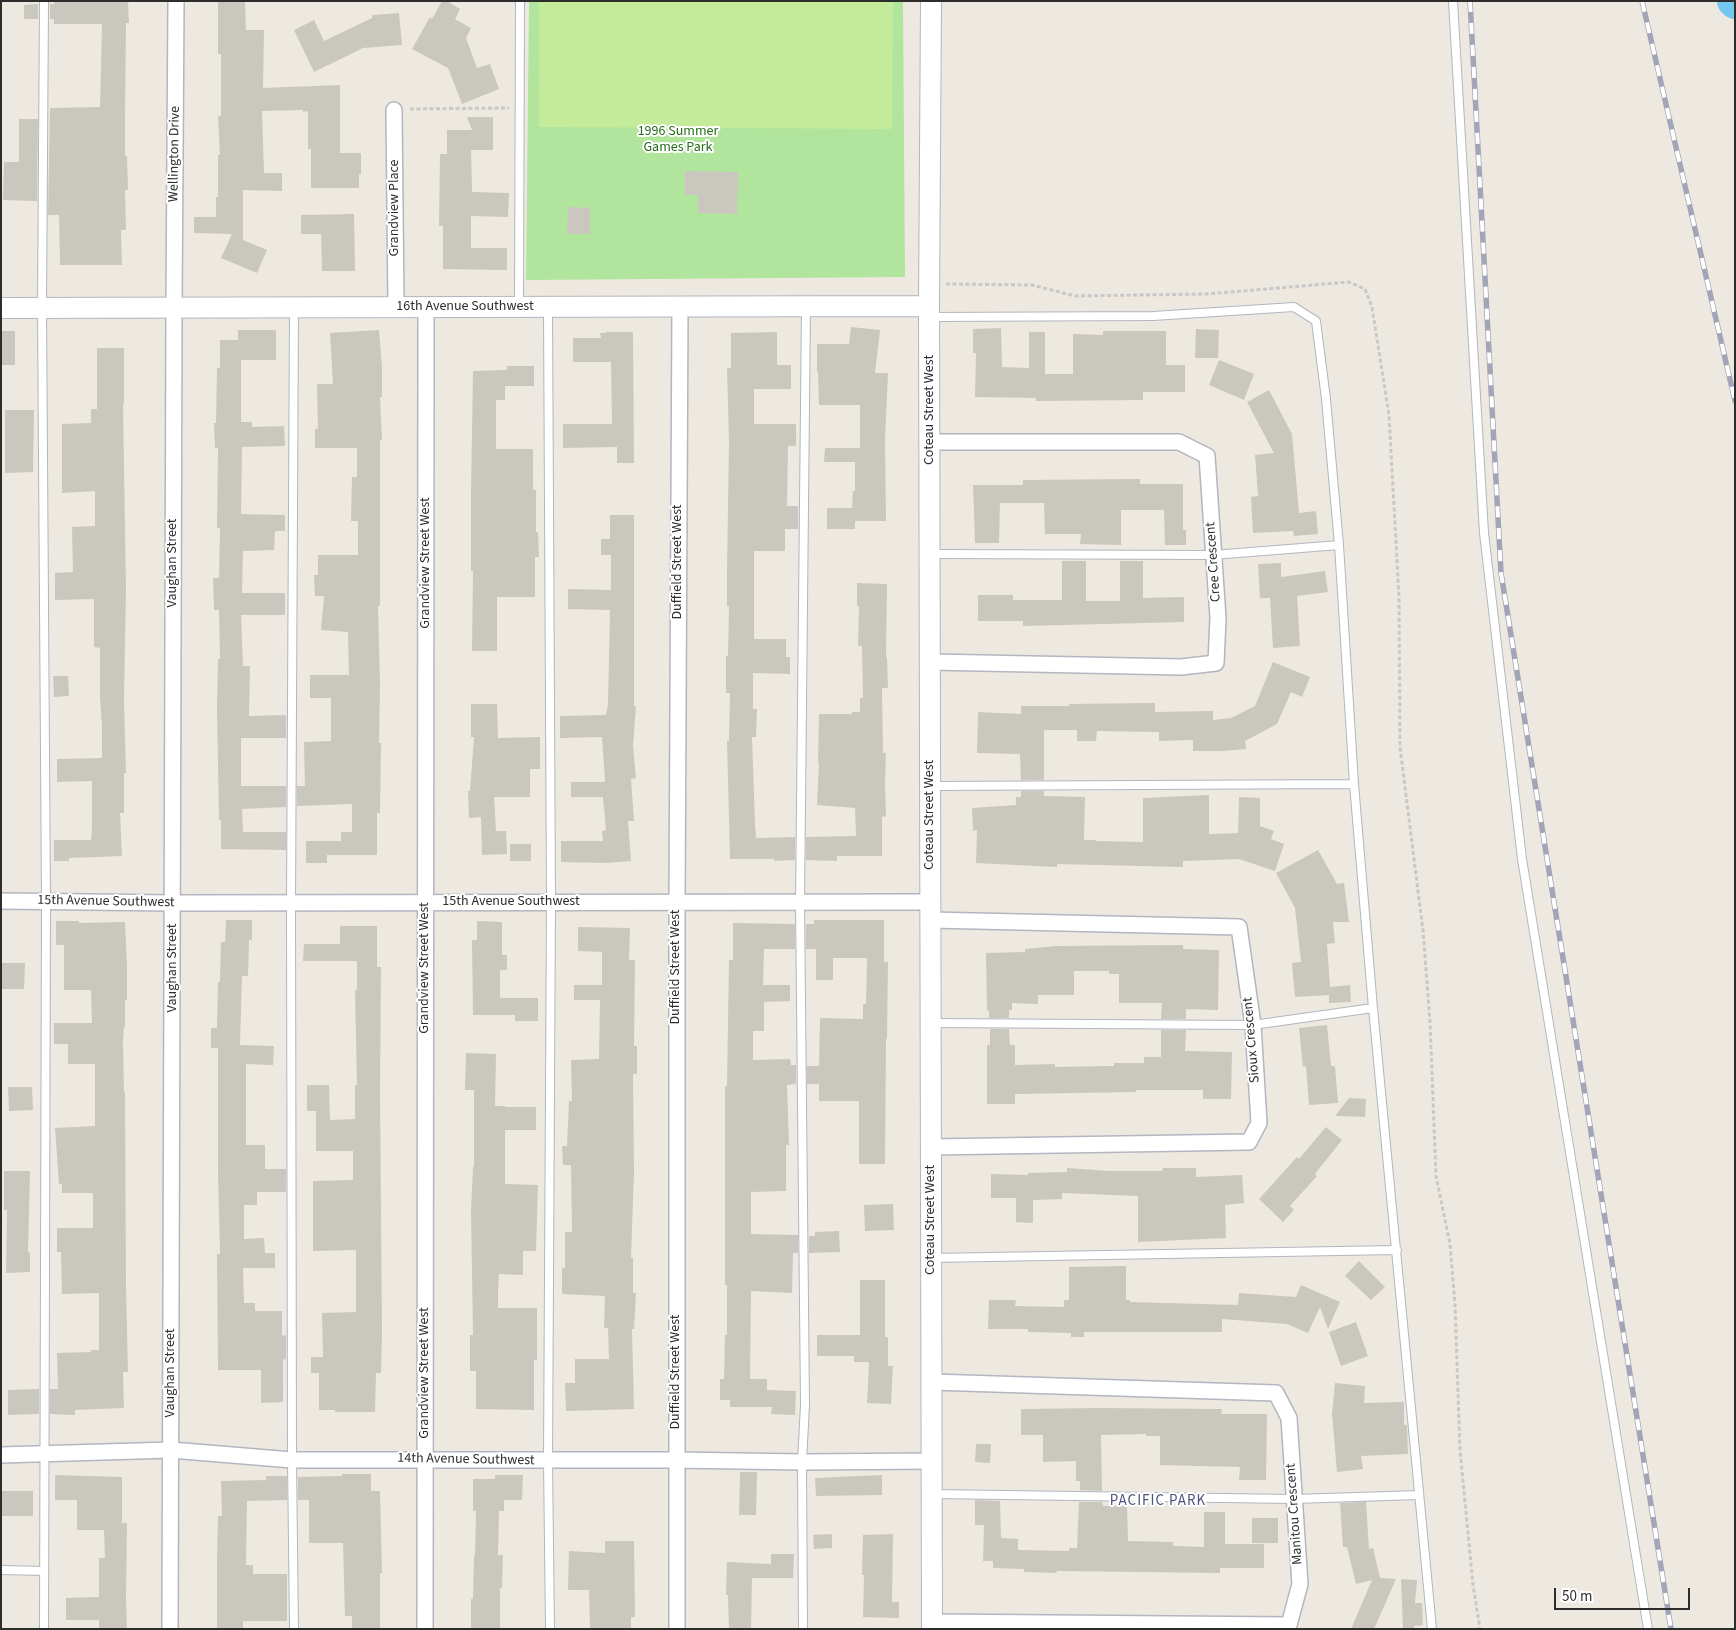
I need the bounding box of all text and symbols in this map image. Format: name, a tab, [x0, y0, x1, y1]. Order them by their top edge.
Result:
street label: Wellington Drive	[166, 106, 184, 202]
park label: 1996 Summer Games Park	[638, 124, 718, 156]
street label: Grandview Place	[387, 159, 403, 257]
street label: 16th Avenue Southwest	[396, 299, 534, 315]
street label: Coteau Street West	[922, 355, 938, 465]
street label: Grandview Street West	[418, 497, 434, 629]
street label: Duffield Street West	[670, 505, 686, 619]
street label: Vaughan Street	[165, 519, 181, 607]
street label: Cree Crescent	[1203, 521, 1225, 603]
street label: Coteau Street West	[922, 760, 938, 870]
street label: 15th Avenue Southwest	[37, 892, 175, 912]
street label: 15th Avenue Southwest	[442, 894, 580, 910]
street label: Grandview Street West	[417, 902, 433, 1034]
street label: Duffield Street West	[668, 910, 684, 1024]
street label: Vaughan Street	[165, 924, 181, 1012]
street label: Sioux Crescent	[1240, 996, 1264, 1084]
street label: Coteau Street West	[923, 1165, 939, 1275]
street label: Grandview Street West	[417, 1307, 433, 1439]
street label: Duffield Street West	[668, 1315, 684, 1429]
street label: Vaughan Street	[163, 1329, 179, 1417]
street label: 14th Avenue Southwest	[397, 1450, 535, 1470]
street label: Manitou Crescent	[1283, 1463, 1307, 1565]
district label: PACIFIC PARK	[1108, 1493, 1208, 1511]
scale bar	[1556, 1578, 1692, 1610]
text: 50 m	[1562, 1586, 1592, 1607]

